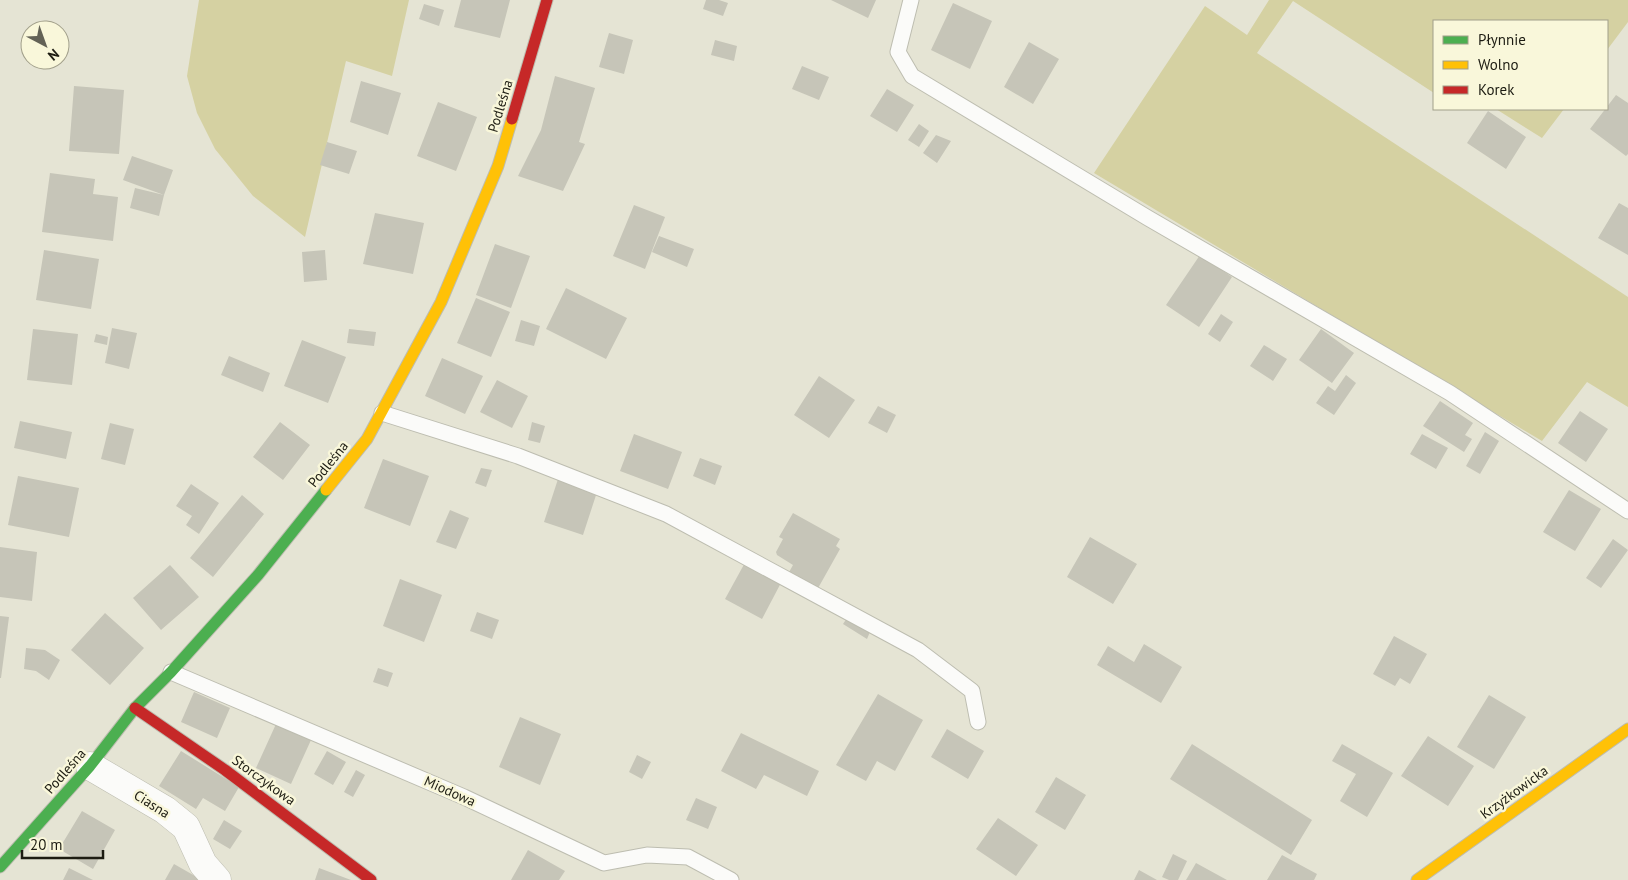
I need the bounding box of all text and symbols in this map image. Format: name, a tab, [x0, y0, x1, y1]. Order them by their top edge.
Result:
north arrow	[20, 20, 70, 70]
legend	[1433, 20, 1608, 110]
text: Płynnie	[1478, 30, 1526, 49]
text: N	[44, 45, 63, 65]
text: Wolno	[1478, 55, 1518, 74]
street label: Podleśna	[483, 77, 517, 134]
text: Korek	[1478, 80, 1515, 99]
street label: Podleśna	[304, 437, 352, 491]
street label: Podleśna	[40, 745, 90, 797]
street label: Storczykowa	[229, 751, 299, 809]
street label: Krzyżkowicka	[1477, 761, 1552, 823]
street label: Miodowa	[421, 772, 479, 810]
street label: Ciasna	[131, 786, 173, 822]
scale bar	[22, 828, 104, 860]
text: 20 m	[30, 835, 63, 854]

